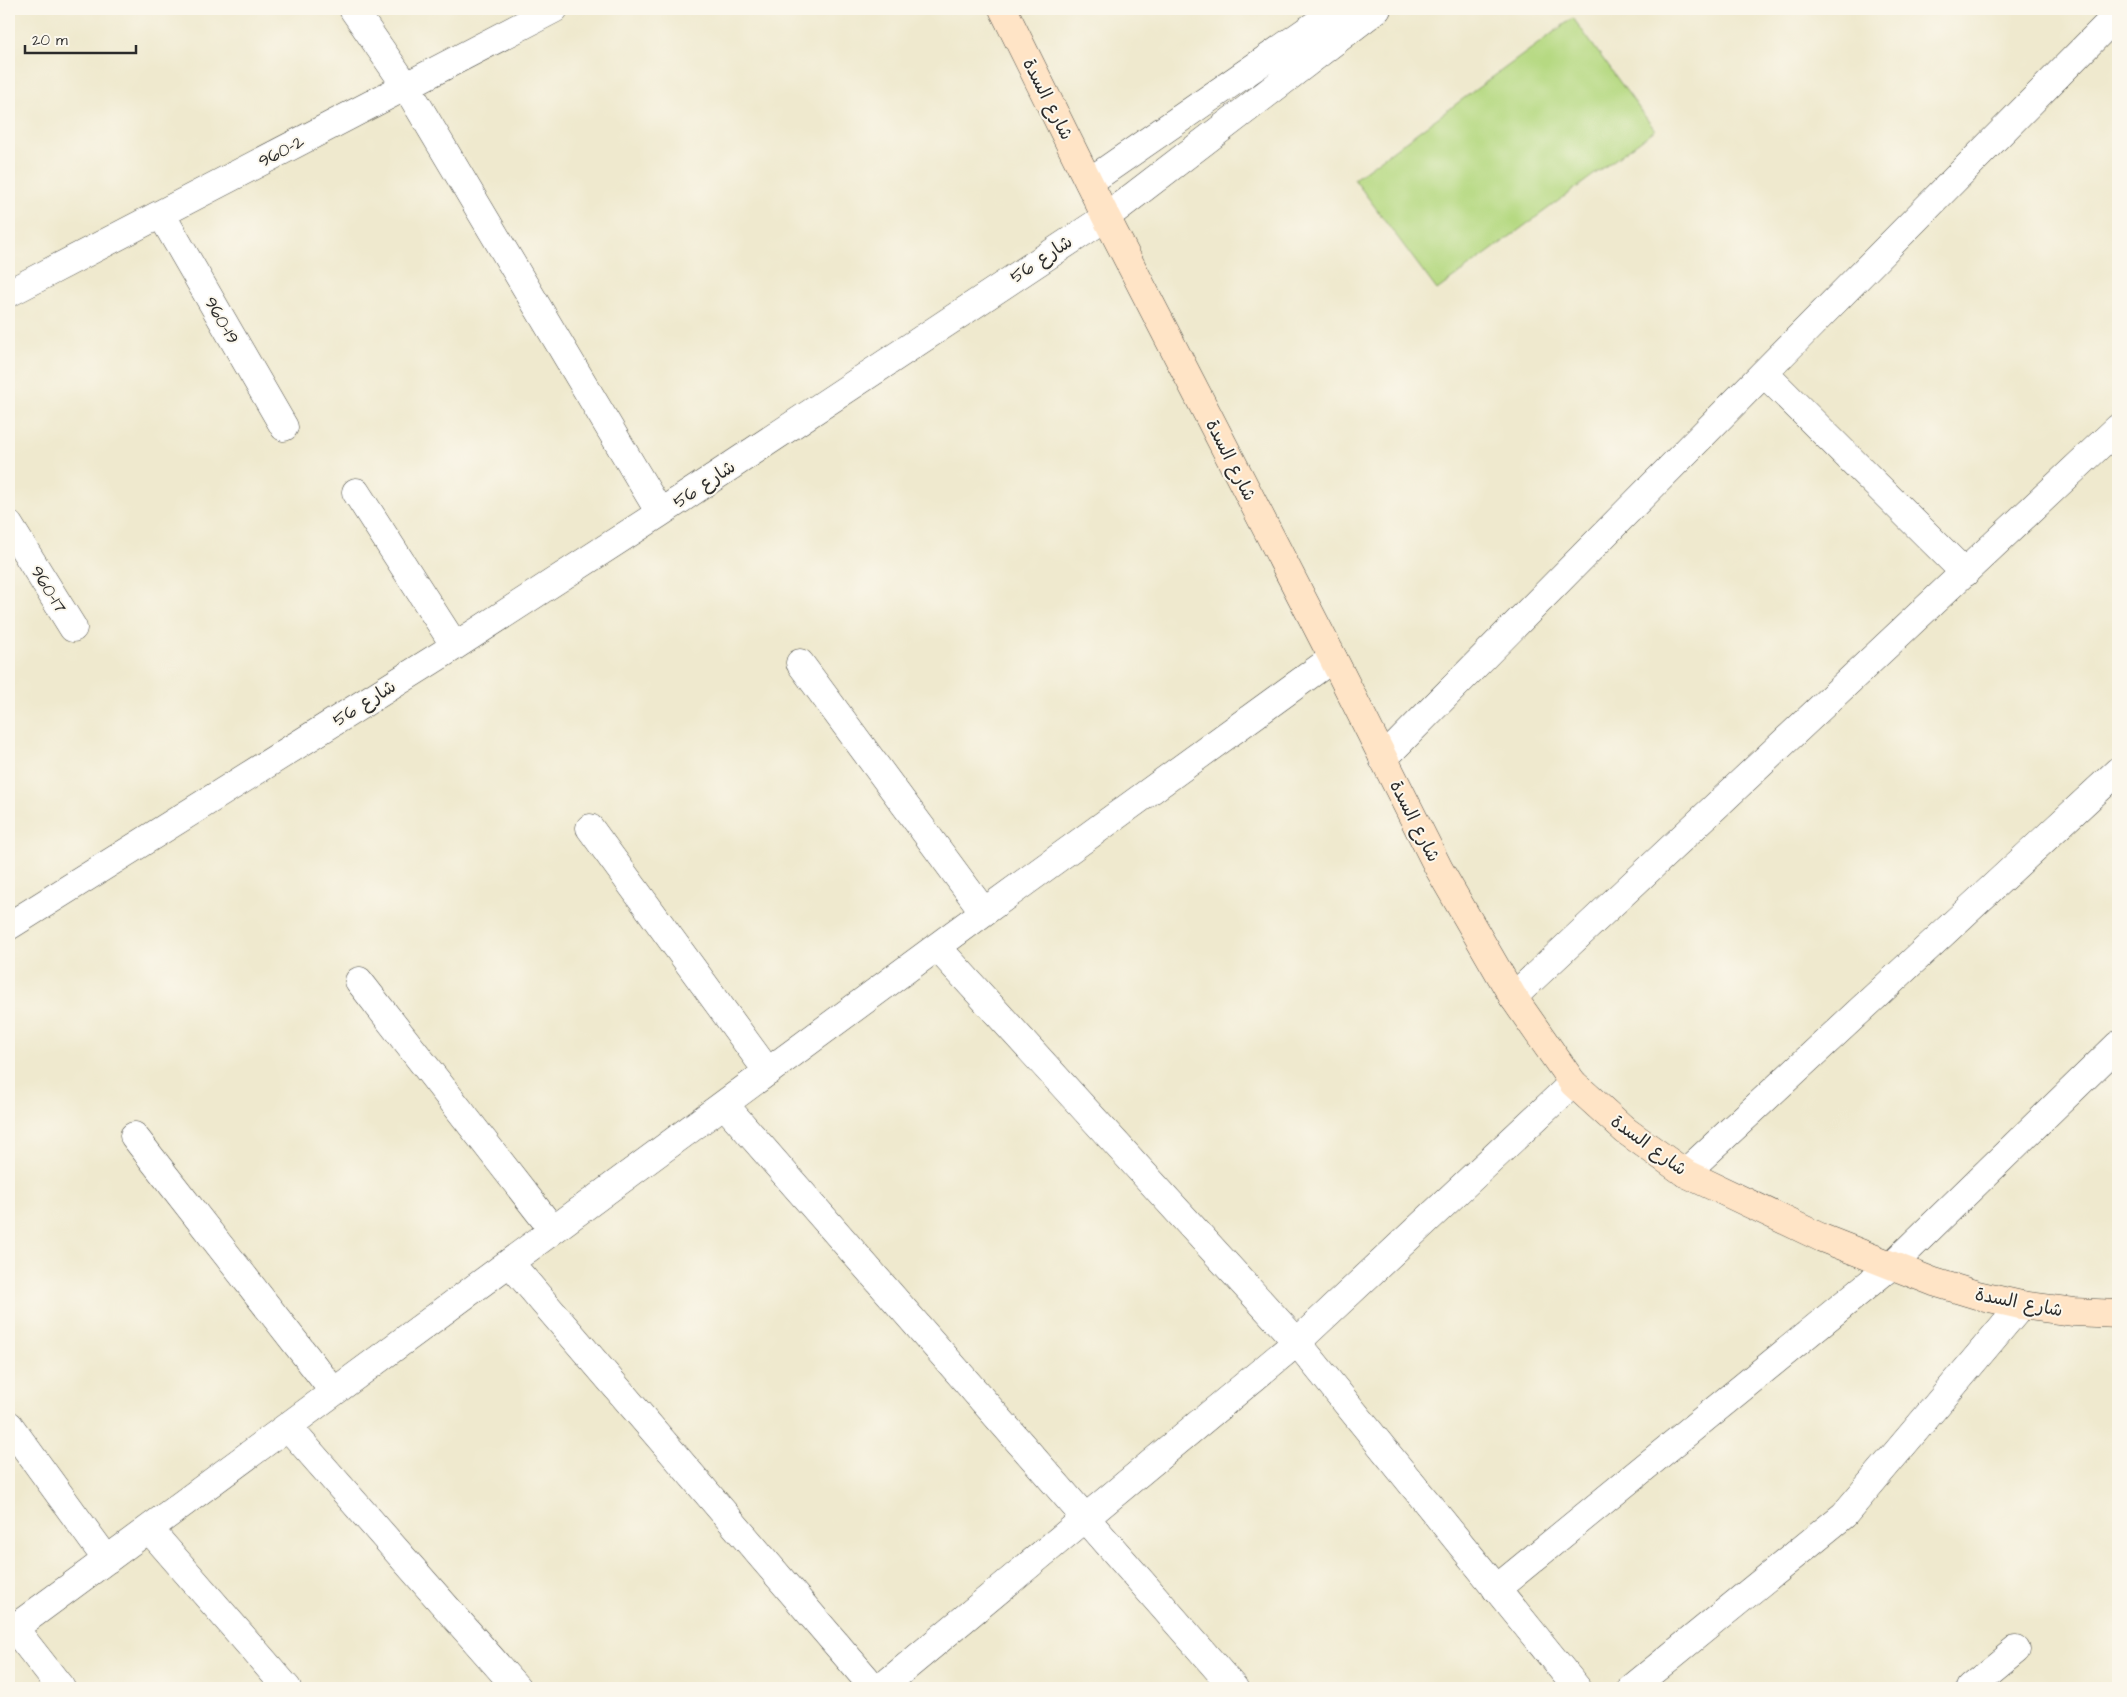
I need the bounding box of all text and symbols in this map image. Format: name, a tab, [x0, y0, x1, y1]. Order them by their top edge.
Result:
scale bar	[25, 22, 136, 54]
text: 20 m	[32, 30, 68, 51]
street label: شارع السدة	[1016, 54, 1079, 144]
street label: 960-2	[254, 129, 309, 174]
street label: شارع 56	[1005, 229, 1077, 289]
street label: 960-19	[198, 292, 245, 349]
street label: شارع السدة	[1199, 415, 1262, 505]
street label: شارع 56	[668, 454, 740, 514]
street label: 960-17	[24, 561, 73, 618]
street label: شارع 56	[328, 674, 401, 733]
street label: شارع السدة	[1383, 776, 1446, 866]
street label: شارع السدة	[1605, 1109, 1692, 1182]
street label: شارع السدة	[1973, 1282, 2065, 1323]

